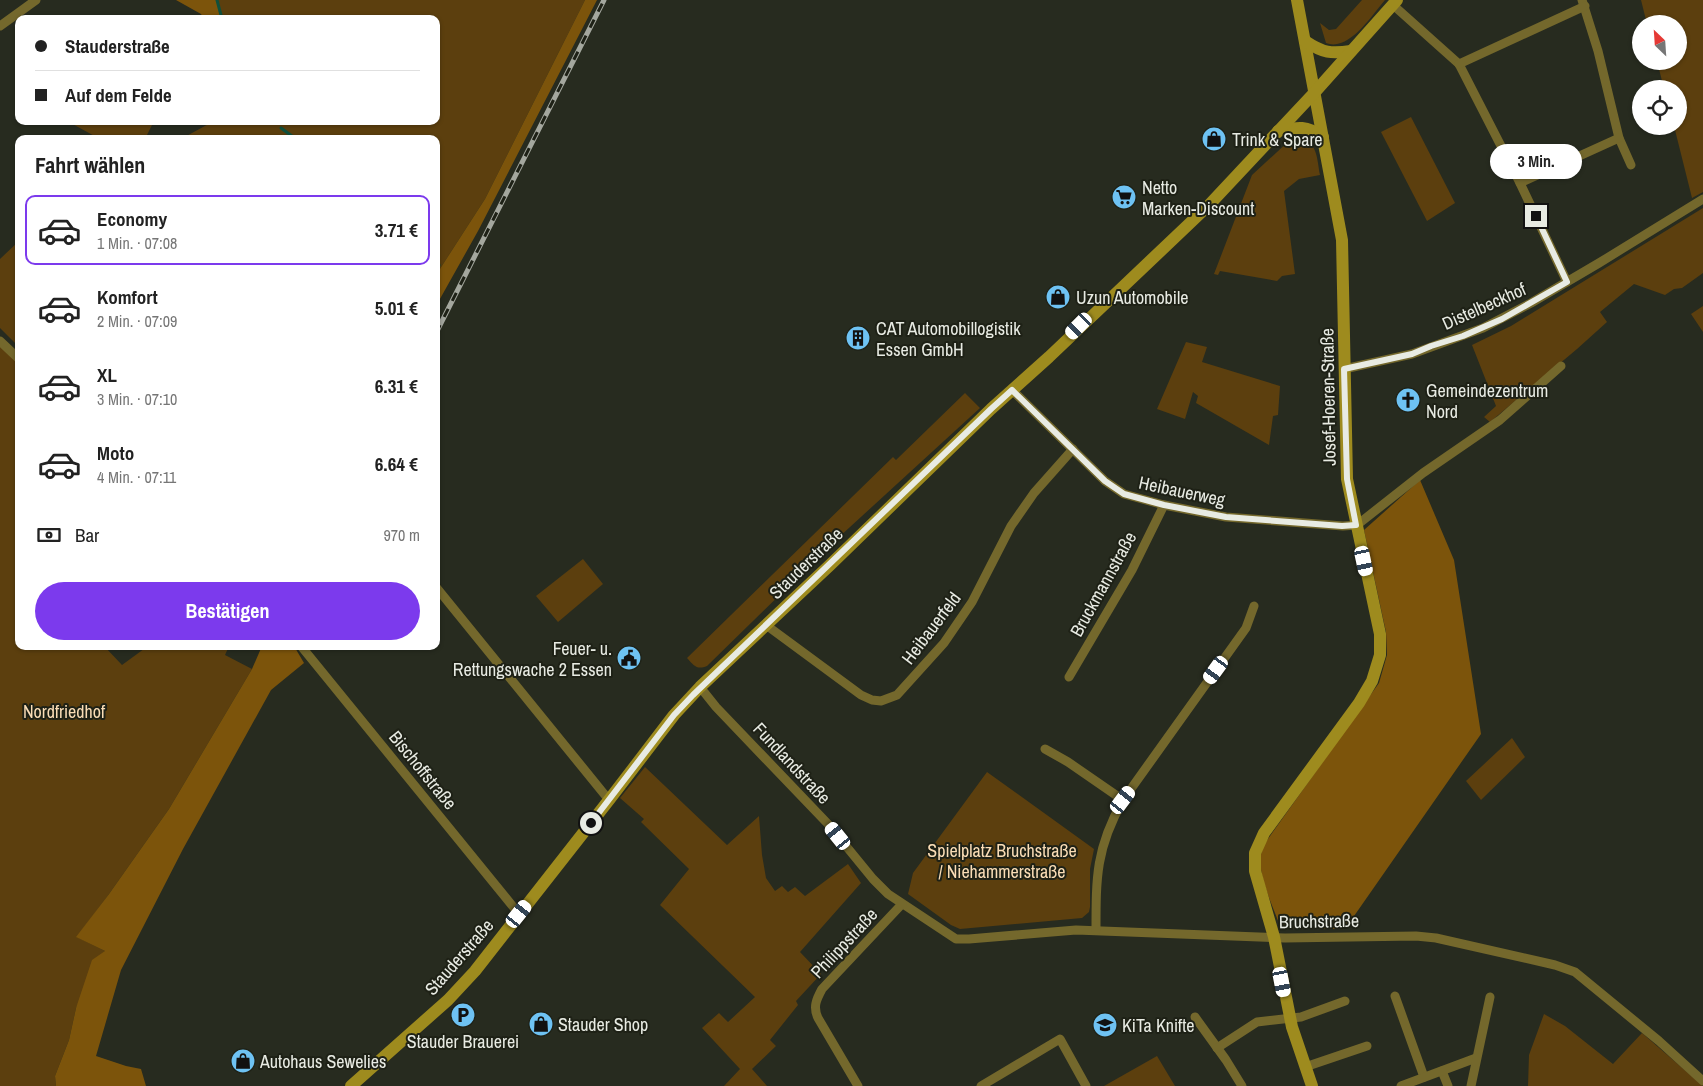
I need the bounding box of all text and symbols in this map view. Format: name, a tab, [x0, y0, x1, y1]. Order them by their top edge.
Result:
north arrow	[1632, 15, 1688, 70]
map controls	[1632, 15, 1687, 135]
text: Stauderstraße	[65, 33, 170, 59]
button: locate	[1632, 80, 1687, 135]
text: Auf dem Felde	[65, 82, 172, 108]
shop icon: Trink & Spare	[1201, 126, 1227, 152]
place label: Trink & Spare	[1232, 127, 1323, 152]
callout: 3 Min.	[1490, 144, 1582, 178]
text: Fahrt wählen	[35, 150, 145, 180]
text: 3 Min.	[1517, 150, 1555, 172]
place label: Netto Marken-Discount	[1142, 175, 1254, 221]
supermarket icon: Netto Marken-Discount	[1111, 184, 1137, 210]
route end	[1525, 205, 1547, 227]
text: Economy	[97, 206, 167, 232]
icon: car	[37, 208, 82, 253]
text: 3.71 €	[375, 217, 418, 243]
text: 1 Min. · 07:08	[97, 232, 177, 254]
street label: Distelbeckhof	[1438, 276, 1531, 336]
text: Komfort	[97, 284, 158, 310]
shop icon: Uzun Automobile	[1045, 284, 1071, 310]
place label: Uzun Automobile	[1076, 285, 1188, 310]
icon: car	[37, 286, 82, 331]
text: 5.01 €	[375, 295, 418, 321]
text: 2 Min. · 07:09	[97, 310, 177, 332]
car	[1063, 310, 1094, 342]
place label: CAT Automobillogistik Essen GmbH	[876, 316, 1021, 362]
building icon: CAT Automobillogistik Essen GmbH	[845, 325, 871, 351]
street label: Josef-Hoeren-Straße	[1314, 328, 1342, 466]
text: XL	[97, 362, 117, 388]
icon: car	[37, 364, 82, 409]
text: 6.31 €	[375, 373, 418, 399]
place label: Gemeindezentrum Nord	[1426, 378, 1548, 424]
church icon: Gemeindezentrum Nord	[1395, 387, 1421, 413]
text: 3 Min. · 07:10	[97, 388, 177, 410]
text: Moto	[97, 440, 134, 466]
icon: car	[37, 442, 82, 487]
text: 6.64 €	[375, 451, 418, 477]
text: 4 Min. · 07:11	[97, 466, 176, 488]
street label: Heibauerweg	[1136, 470, 1228, 513]
icon: cash	[35, 521, 63, 549]
text: Bar	[75, 522, 99, 548]
street label: Stauderstraße	[764, 522, 848, 604]
text: 970 m	[384, 524, 420, 546]
street label: Bruckmannstraße	[1064, 527, 1142, 641]
car	[1353, 545, 1374, 577]
button: Bestätigen	[35, 582, 420, 640]
street label: Heibauerfeld	[896, 587, 966, 669]
place label: Feuer- u. Rettungswache 2 Essen	[453, 636, 612, 682]
public building icon: Feuer- u. Rettungswache 2 Essen	[616, 645, 642, 671]
car	[1201, 653, 1230, 687]
park label: Nordfriedhof	[23, 699, 106, 724]
street label: Fundlandstraße	[748, 717, 836, 809]
street label: Bischoffstraße	[383, 725, 463, 815]
car	[1107, 784, 1138, 816]
route start	[580, 812, 602, 834]
car	[822, 820, 853, 852]
park label: Spielplatz Bruchstraße / Niehammerstraße	[927, 838, 1077, 884]
car	[503, 898, 534, 930]
street label: Philippstraße	[805, 902, 883, 984]
street label: Bruchstraße	[1279, 908, 1359, 934]
street label: Stauderstraße	[419, 914, 499, 1000]
car	[1271, 966, 1292, 998]
parking icon: Stauder Brauerei	[450, 1002, 476, 1028]
shop icon: Stauder Shop	[528, 1011, 554, 1037]
place label: Stauder Shop	[558, 1012, 648, 1037]
school or university icon: KiTa Knifte	[1092, 1012, 1118, 1038]
place label: KiTa Knifte	[1122, 1013, 1195, 1038]
place label: Stauder Brauerei	[407, 1029, 519, 1054]
shop icon: Autohaus Sewelies	[230, 1048, 256, 1074]
place label: Autohaus Sewelies	[259, 1049, 386, 1074]

